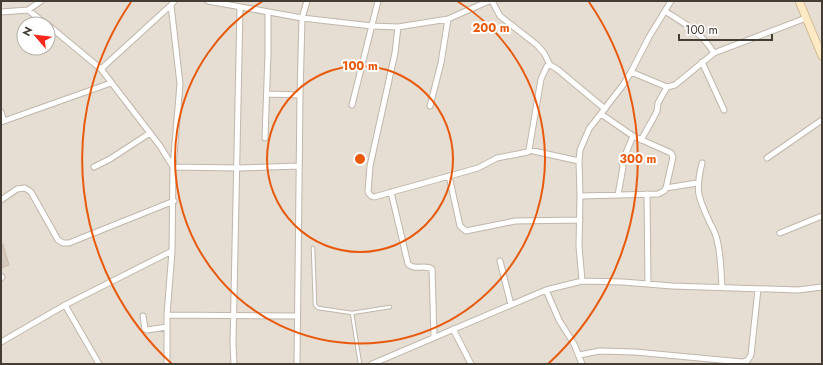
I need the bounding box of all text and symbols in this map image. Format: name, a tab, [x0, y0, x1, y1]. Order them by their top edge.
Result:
north arrow	[16, 16, 56, 56]
scale bar	[679, 16, 772, 42]
text: 200 m	[472, 19, 510, 37]
text: 100 m	[685, 21, 718, 39]
text: N	[18, 24, 36, 39]
text: 100 m	[342, 57, 378, 75]
text: 300 m	[620, 150, 657, 168]
centre of rings	[353, 152, 367, 166]

